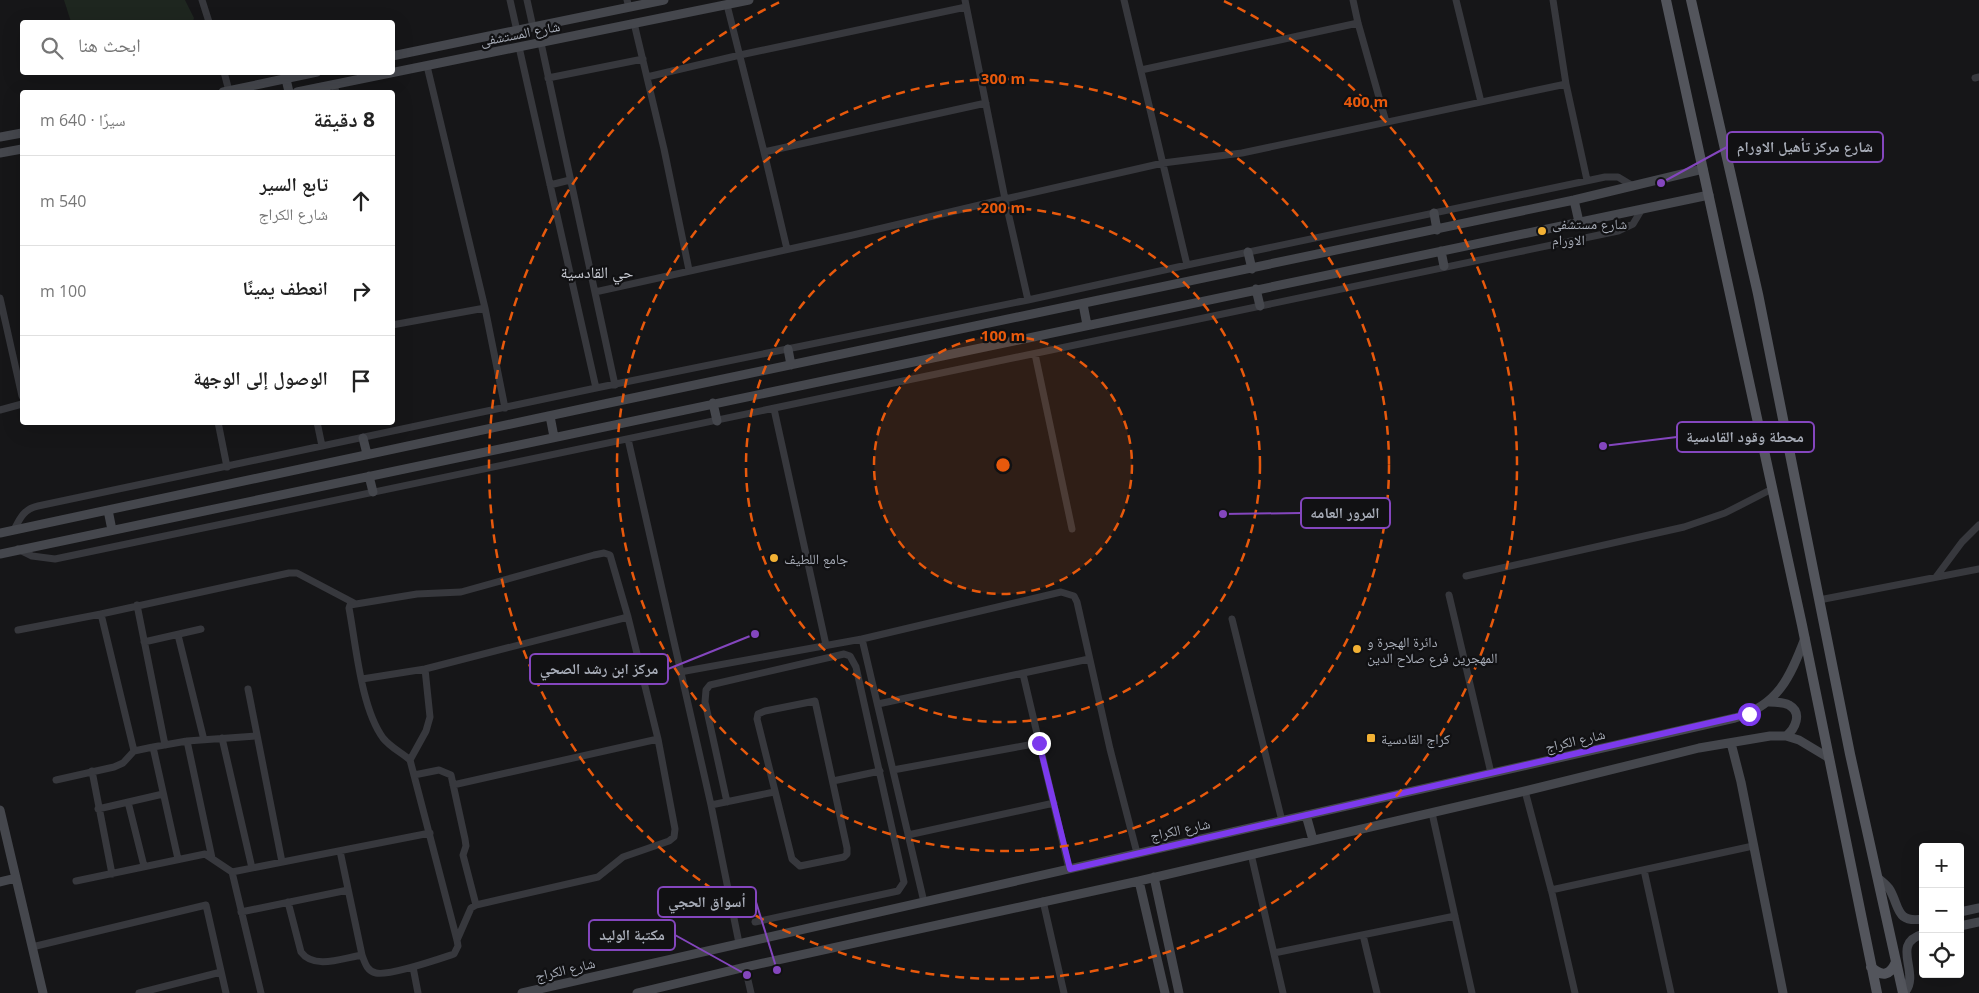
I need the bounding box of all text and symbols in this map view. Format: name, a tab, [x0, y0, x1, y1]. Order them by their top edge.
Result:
street label: شارع المستشفى	[478, 16, 562, 51]
search box	[20, 20, 395, 75]
text: ابحث هنا	[78, 32, 141, 58]
icon: search	[38, 34, 66, 62]
text: 300 m	[981, 68, 1025, 88]
text: 400 m	[1344, 91, 1388, 111]
text: 8 دقيقة	[313, 105, 375, 133]
text: سيرًا · 640 m	[40, 109, 126, 131]
callout: شارع مركز تأهيل الاورام	[1727, 132, 1883, 162]
text: شارع مركز تأهيل الاورام	[1737, 136, 1873, 157]
text: تابع السير	[260, 171, 328, 197]
icon: ahead	[347, 187, 375, 215]
text: 540 m	[40, 190, 86, 212]
text: 200 m	[981, 197, 1025, 217]
text: شارع الكراج	[258, 203, 328, 225]
place label: شارع مستشفى الاورام	[1552, 214, 1627, 250]
marker: شارع مستشفى الاورام	[1536, 225, 1548, 237]
district label: حي القادسية	[561, 261, 633, 285]
text: انعطف يمينًا	[242, 275, 328, 301]
icon: right	[347, 277, 375, 305]
text: 100 m	[40, 280, 86, 302]
text: 100 m	[981, 325, 1025, 345]
text: الوصول إلى الوجهة	[193, 365, 328, 391]
icon: arrive	[347, 367, 375, 395]
callout: محطة وقود القادسية	[1677, 422, 1814, 452]
text: محطة وقود القادسية	[1686, 426, 1804, 446]
centre of rings	[994, 456, 1012, 474]
callout: المرور العامه	[1301, 498, 1390, 528]
text: المرور العامه	[1310, 502, 1380, 522]
place label: جامع اللطیف	[784, 549, 848, 569]
marker: جامع اللطیف	[768, 552, 780, 564]
place label: دائرة الهجرة و المهجرين فرع صلاح الدين	[1367, 632, 1498, 668]
marker: دائرة الهجرة و المهجرين فرع صلاح الدين	[1351, 643, 1363, 655]
callout: مركز ابن رشد الصحي	[530, 654, 668, 684]
text: مركز ابن رشد الصحي	[540, 658, 658, 681]
route start	[1738, 703, 1761, 726]
street label: شارع الكراج	[1543, 724, 1607, 757]
place label: كراج القادسية	[1381, 729, 1450, 749]
route end	[1028, 732, 1051, 755]
marker: كراج القادسية	[1365, 732, 1377, 744]
street label: شارع الكراج	[1148, 813, 1212, 846]
map controls	[1919, 843, 1964, 978]
button: +	[1919, 843, 1964, 888]
callout: أسواق الحجي	[658, 887, 756, 917]
button: −	[1919, 888, 1964, 933]
text: أسواق الحجي	[668, 891, 746, 914]
callout: مكتبة الوليد	[589, 920, 675, 950]
text: مكتبة الوليد	[599, 924, 665, 944]
button: locate	[1919, 933, 1964, 978]
street label: شارع الكراج	[533, 953, 597, 986]

